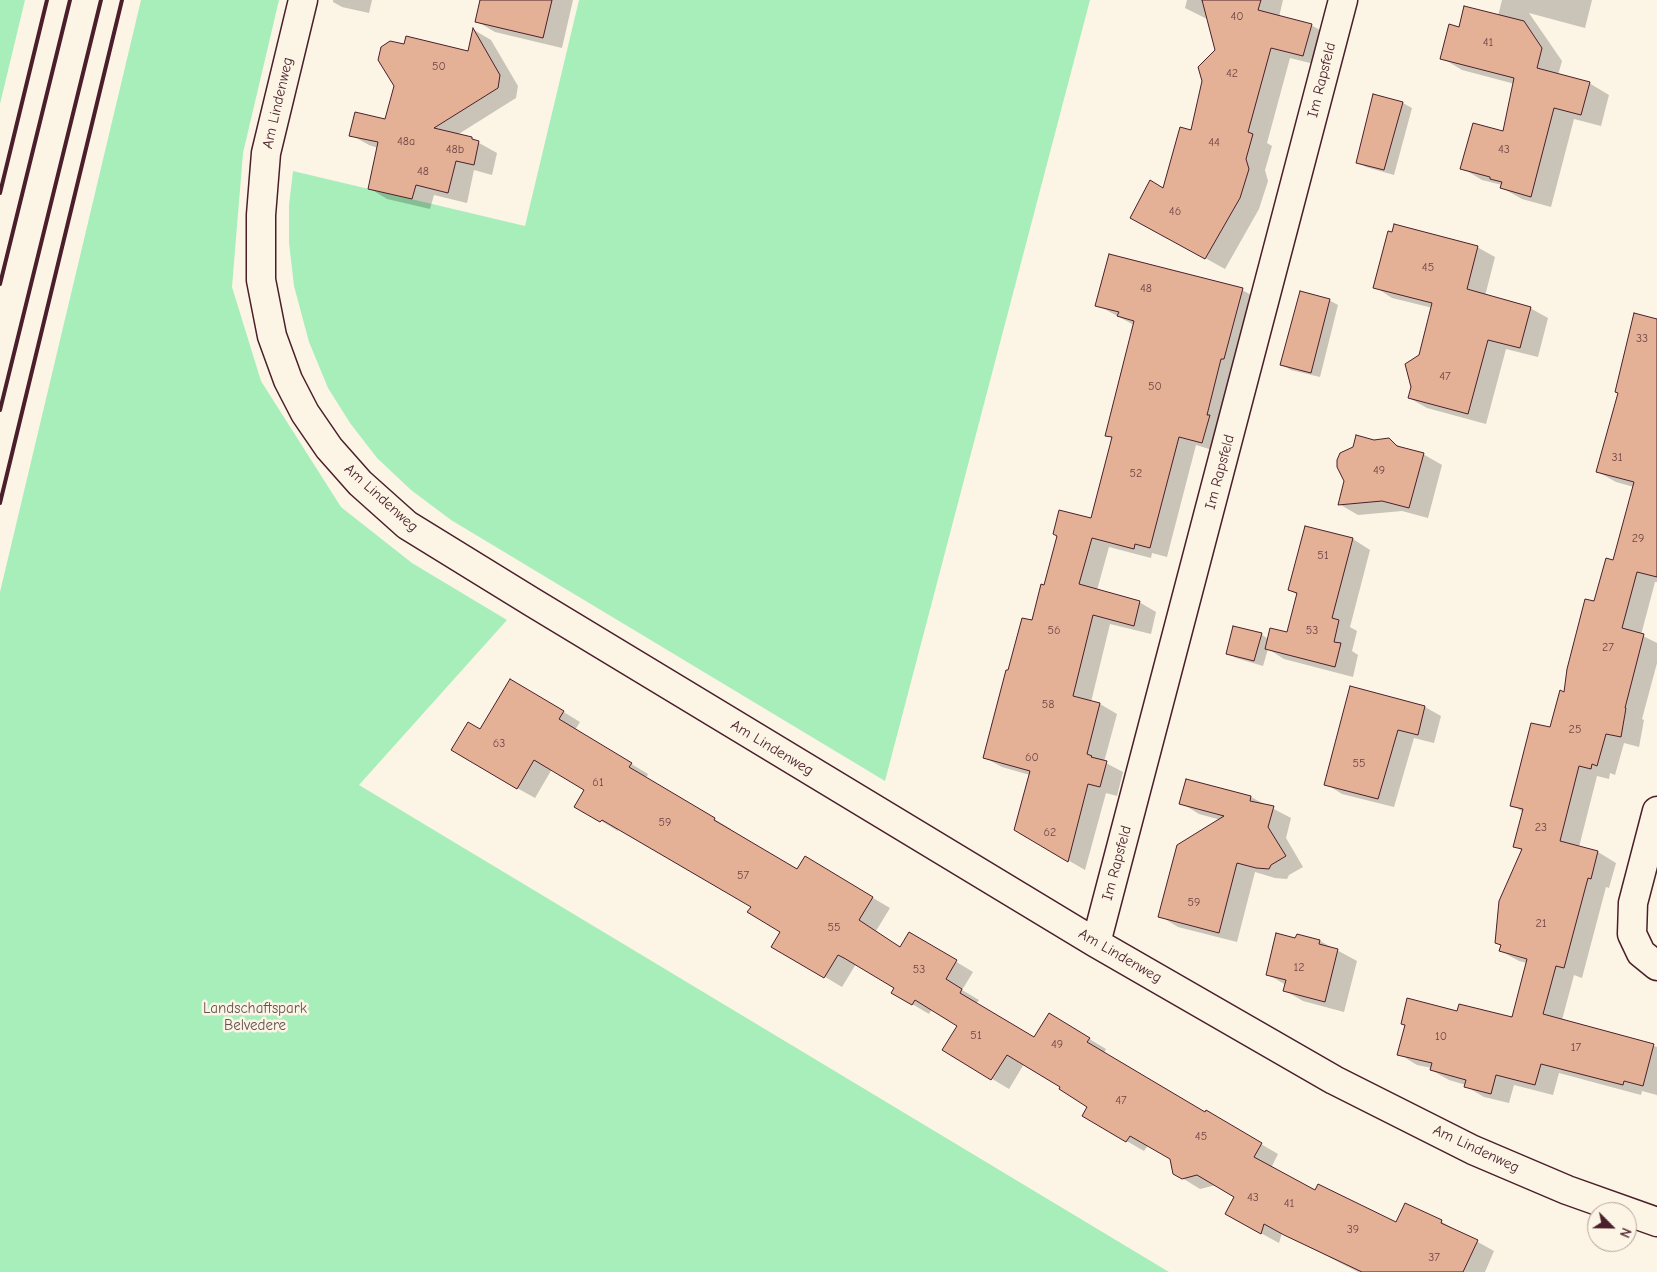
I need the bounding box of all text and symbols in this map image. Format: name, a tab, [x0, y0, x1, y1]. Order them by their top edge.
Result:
house number: 40	[1230, 10, 1244, 24]
house number: 41	[1483, 36, 1493, 50]
street label: Im Rapsfeld	[1304, 41, 1340, 119]
street label: Am Lindenweg	[259, 56, 297, 150]
house number: 50	[432, 60, 446, 74]
house number: 42	[1226, 67, 1238, 81]
house number: 48a	[397, 135, 415, 149]
house number: 44	[1208, 136, 1220, 150]
house number: 48b	[446, 143, 464, 157]
house number: 43	[1498, 143, 1510, 157]
house number: 48	[417, 165, 429, 179]
house number: 46	[1169, 205, 1181, 219]
house number: 45	[1422, 261, 1434, 275]
house number: 48	[1140, 282, 1152, 296]
house number: 33	[1636, 332, 1648, 346]
house number: 47	[1439, 370, 1451, 384]
house number: 50	[1148, 380, 1162, 394]
street label: Im Rapsfeld	[1201, 433, 1239, 511]
house number: 31	[1612, 451, 1622, 465]
street label: Am Lindenweg	[340, 460, 422, 536]
house number: 49	[1373, 464, 1385, 478]
house number: 52	[1130, 467, 1142, 481]
house number: 29	[1632, 532, 1644, 546]
house number: 51	[1317, 549, 1329, 563]
house number: 56	[1047, 624, 1061, 638]
house number: 53	[1306, 624, 1318, 638]
house number: 27	[1602, 641, 1614, 655]
house number: 58	[1042, 698, 1054, 712]
street label: Am Lindenweg	[727, 716, 817, 780]
house number: 25	[1569, 723, 1581, 737]
house number: 63	[493, 737, 505, 751]
house number: 60	[1025, 751, 1039, 765]
house number: 55	[1352, 757, 1366, 771]
house number: 61	[592, 776, 604, 790]
house number: 59	[659, 816, 671, 830]
house number: 23	[1535, 821, 1547, 835]
street label: Im Rapsfeld	[1098, 824, 1136, 902]
house number: 62	[1044, 826, 1056, 840]
house number: 57	[737, 869, 749, 883]
house number: 59	[1188, 896, 1200, 910]
house number: 21	[1535, 917, 1547, 931]
house number: 55	[827, 921, 841, 935]
street label: Am Lindenweg	[1075, 925, 1165, 987]
house number: 12	[1293, 961, 1305, 975]
house number: 53	[913, 963, 925, 977]
park label: Landschaftspark Belvedere	[203, 1000, 307, 1035]
house number: 51	[970, 1029, 982, 1043]
house number: 10	[1435, 1030, 1447, 1044]
house number: 49	[1051, 1038, 1063, 1052]
house number: 17	[1571, 1041, 1581, 1055]
house number: 47	[1115, 1094, 1127, 1108]
street label: Am Lindenweg	[1430, 1121, 1522, 1177]
house number: 45	[1195, 1130, 1207, 1144]
house number: 43	[1247, 1191, 1259, 1205]
house number: 41	[1284, 1197, 1294, 1211]
north arrow	[1587, 1202, 1637, 1252]
house number: 39	[1347, 1223, 1359, 1237]
text: N	[1616, 1225, 1635, 1240]
house number: 37	[1428, 1251, 1440, 1265]

